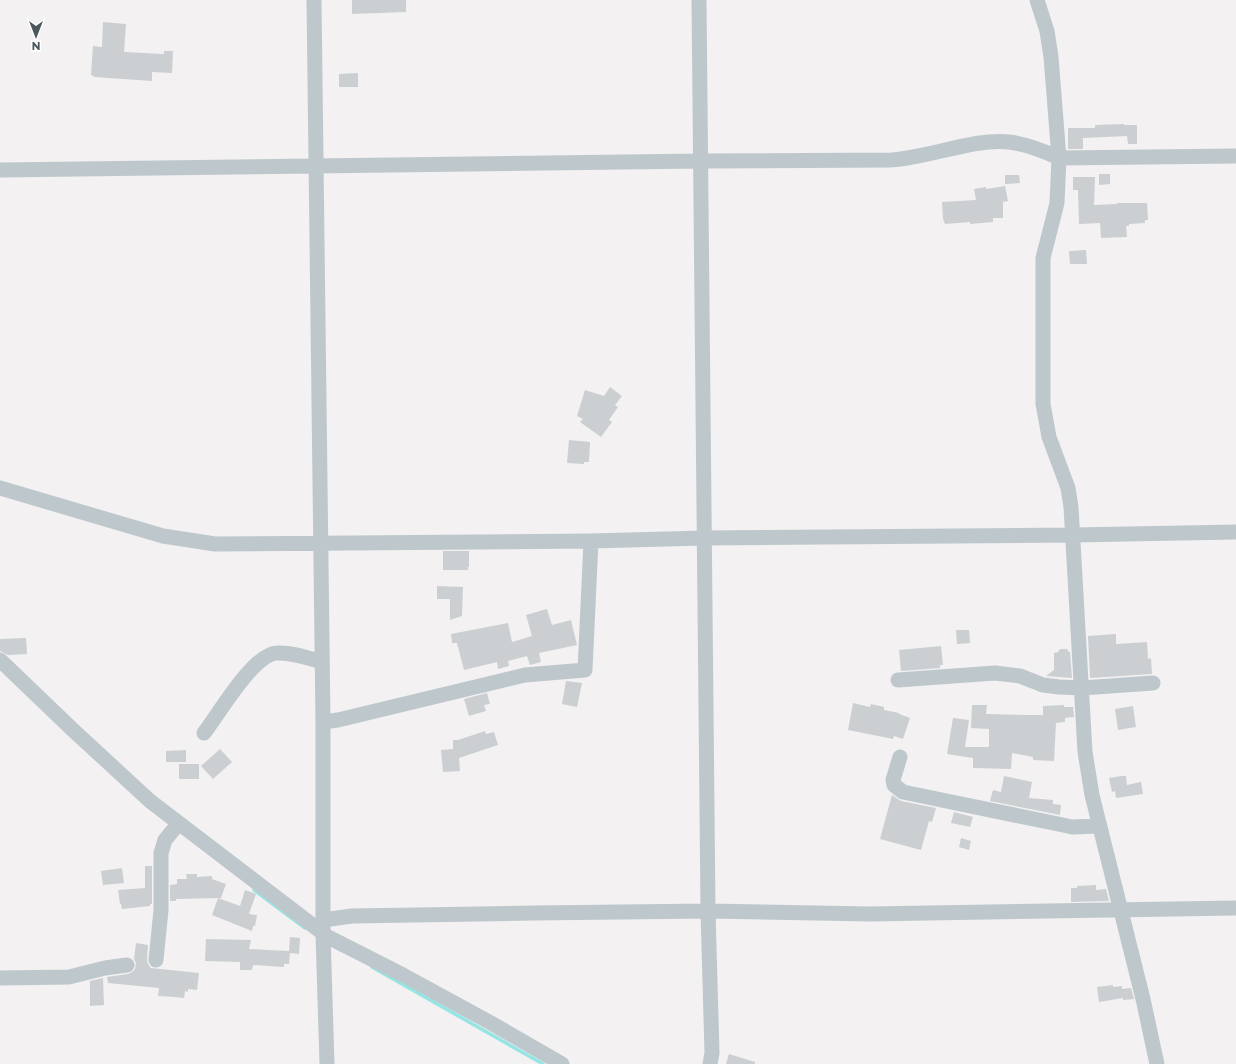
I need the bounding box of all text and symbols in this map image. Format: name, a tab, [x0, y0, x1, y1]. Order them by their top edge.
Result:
north arrow	[16, 16, 56, 56]
text: N	[32, 39, 40, 53]

